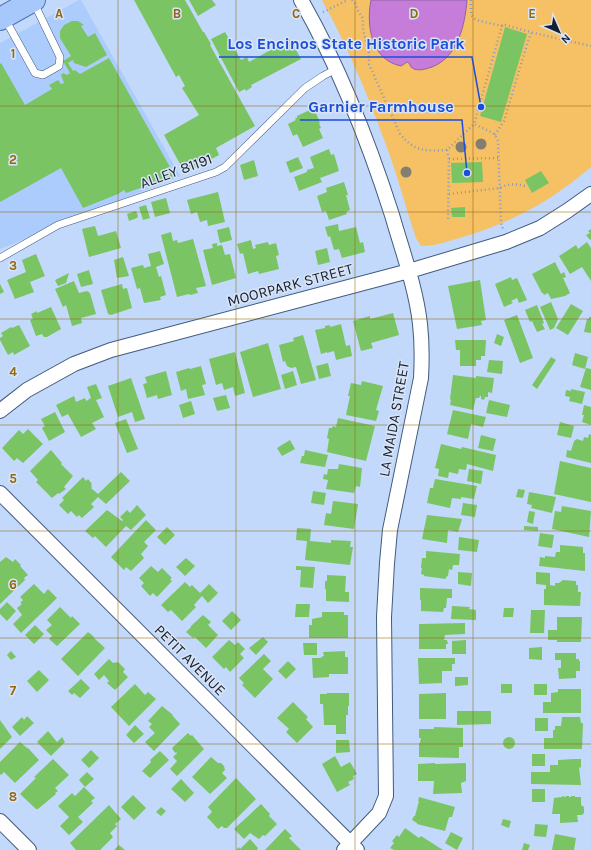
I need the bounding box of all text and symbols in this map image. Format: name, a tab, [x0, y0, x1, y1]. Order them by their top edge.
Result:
text: A	[55, 6, 63, 21]
text: B	[173, 6, 181, 21]
text: C	[292, 6, 300, 21]
text: D	[410, 6, 419, 21]
text: E	[528, 6, 536, 21]
north arrow	[539, 12, 579, 52]
callout: Los Encinos State Historic Park	[219, 29, 472, 57]
text: N	[558, 31, 573, 46]
text: Los Encinos State Historic Park	[227, 34, 465, 53]
text: 1	[11, 46, 15, 61]
callout: Garnier Farmhouse	[300, 92, 462, 120]
text: Garnier Farmhouse	[308, 97, 454, 116]
street label: ALLEY 81191	[137, 150, 215, 192]
text: 2	[9, 152, 17, 167]
text: 3	[9, 258, 17, 273]
street label: MOORPARK STREET	[225, 259, 355, 310]
street label: LA MAIDA STREET	[375, 359, 413, 478]
text: 4	[9, 364, 17, 379]
text: 5	[9, 471, 17, 486]
text: 6	[9, 577, 17, 592]
street label: PETIT AVENUE	[151, 621, 229, 699]
text: 7	[10, 683, 17, 698]
text: 8	[9, 789, 17, 804]

